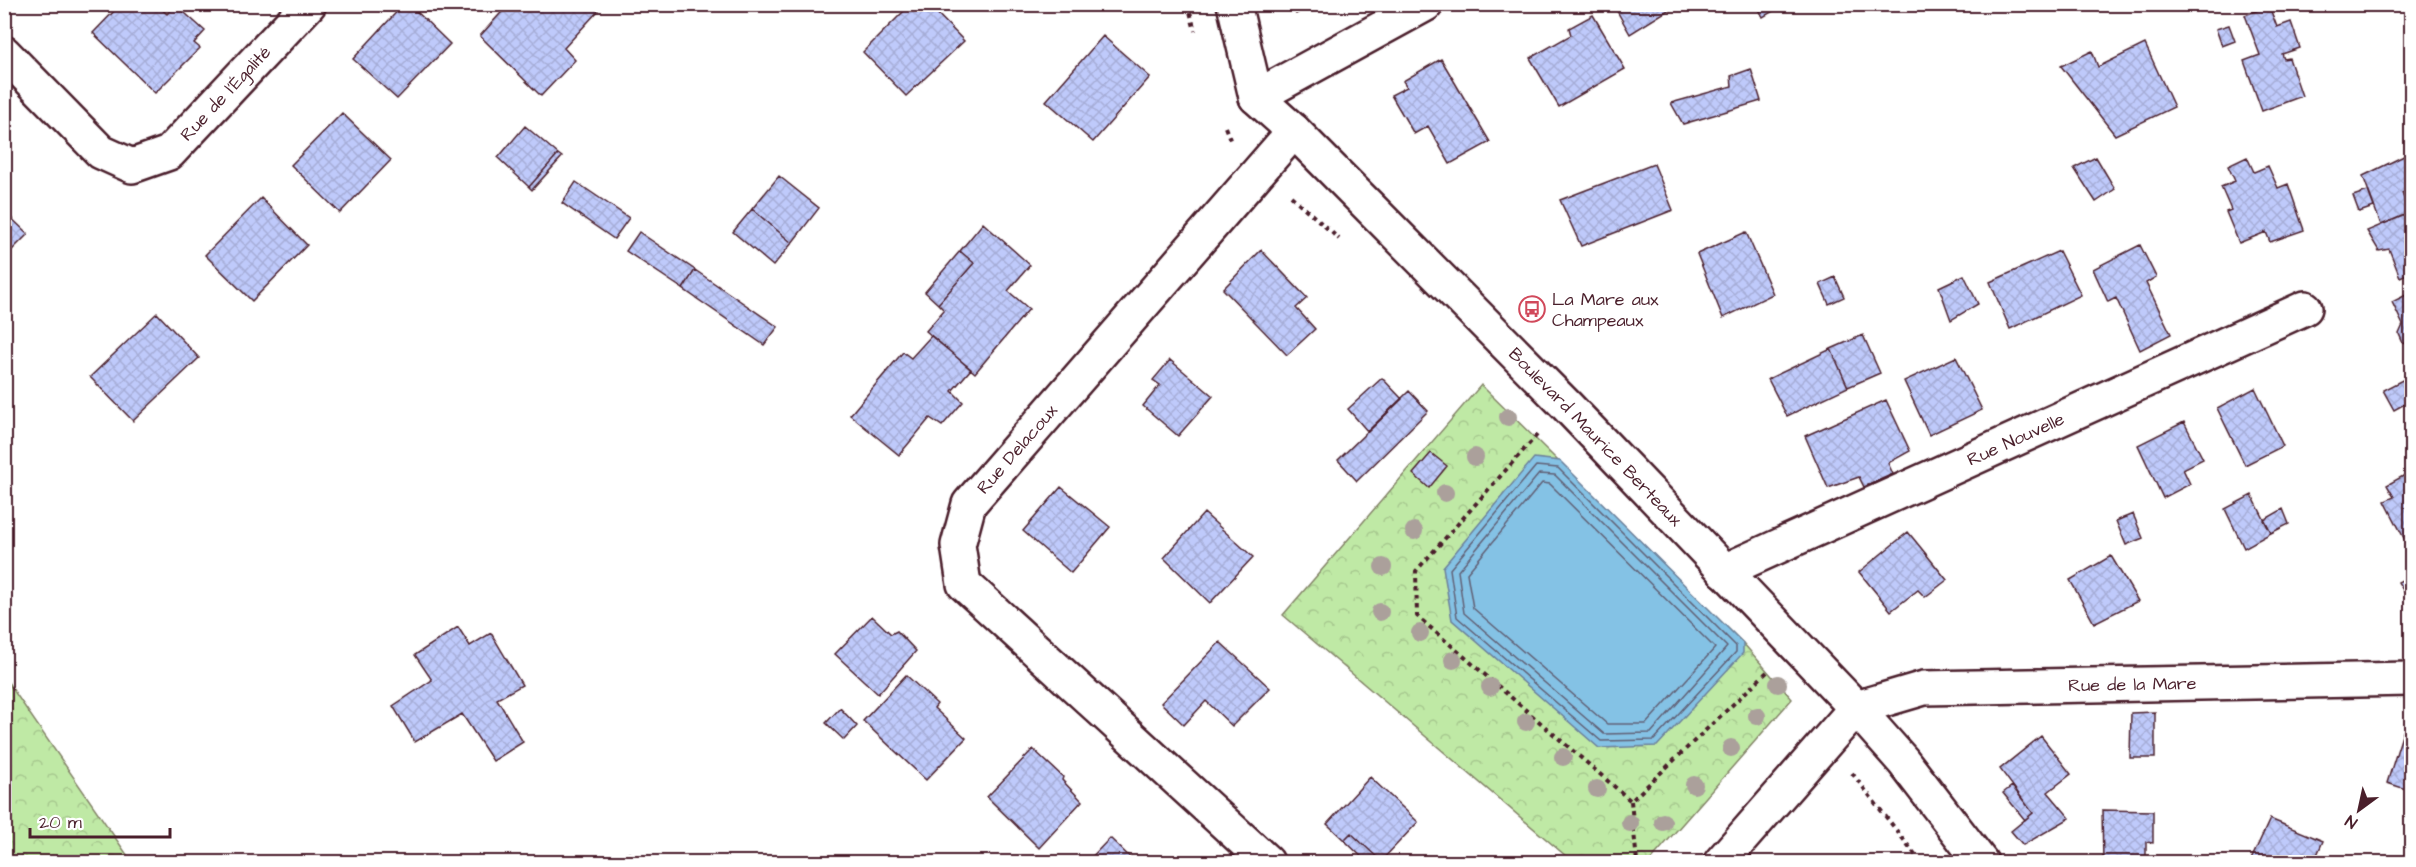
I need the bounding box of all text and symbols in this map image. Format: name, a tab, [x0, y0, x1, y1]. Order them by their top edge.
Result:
street label: Rue de l'Égalité	[174, 40, 277, 146]
place label: La Mare aux Champeaux	[1552, 287, 1659, 333]
bus stop icon: La Mare aux Champeaux	[1517, 294, 1547, 324]
street label: Boulevard Maurice Berteaux	[1503, 342, 1688, 532]
street label: Rue Delacoux	[971, 398, 1063, 499]
street label: Rue Nouvelle	[1963, 406, 2068, 472]
street label: Rue de la Mare	[2068, 670, 2197, 698]
north arrow	[2329, 780, 2389, 840]
scale bar	[30, 801, 170, 839]
text: 20 m	[39, 810, 82, 835]
text: N	[2341, 810, 2362, 834]

